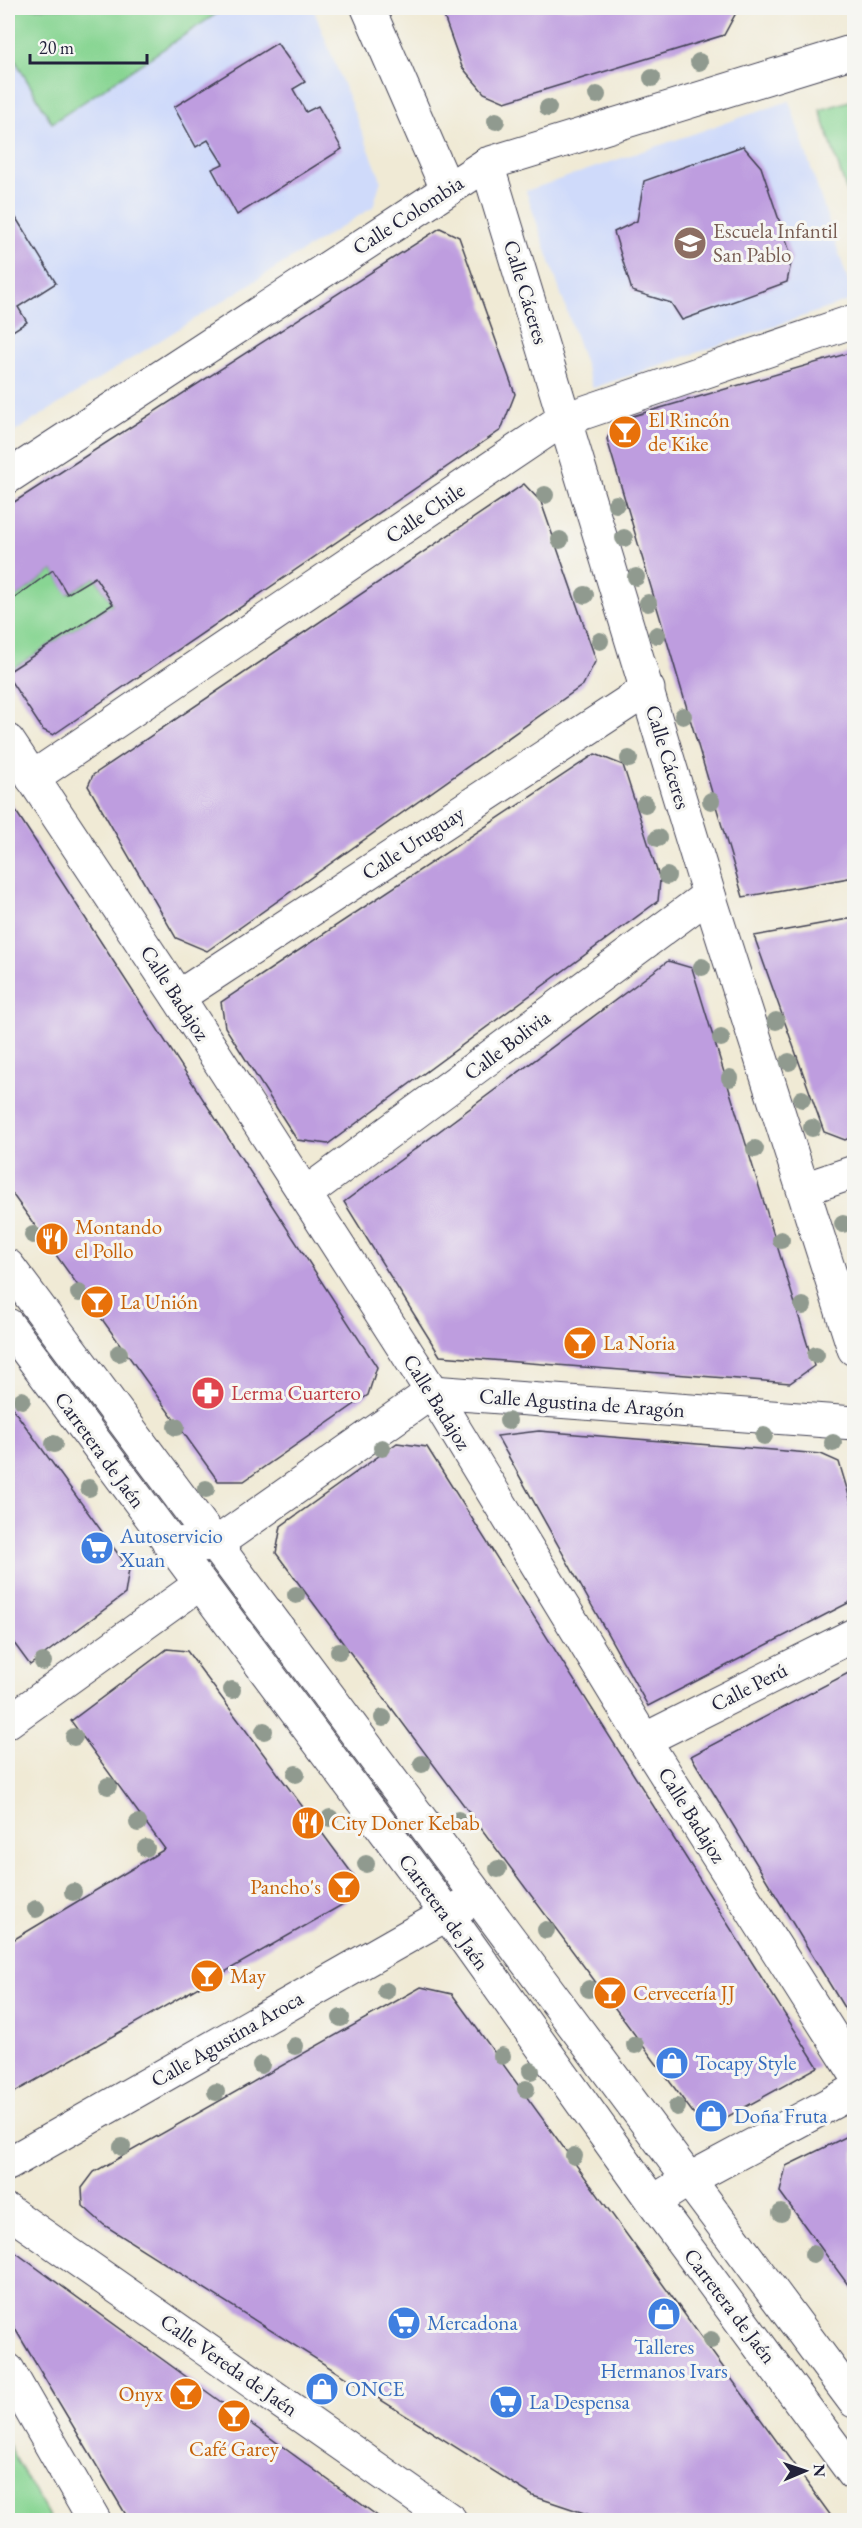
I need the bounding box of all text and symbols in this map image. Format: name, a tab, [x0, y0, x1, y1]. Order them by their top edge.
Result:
scale bar	[30, 27, 147, 65]
text: 20 m	[39, 36, 74, 59]
street label: Calle Colombia	[347, 168, 469, 260]
place label: Escuela Infantil San Pablo	[713, 217, 838, 268]
school or university icon: Escuela Infantil San Pablo	[672, 225, 708, 261]
street label: Calle Cáceres	[498, 237, 555, 347]
place label: El Rincón de Kike	[648, 406, 730, 457]
bar icon: El Rincón de Kike	[607, 414, 643, 450]
street label: Calle Chile	[380, 476, 470, 549]
street label: Calle Cáceres	[640, 702, 697, 812]
street label: Calle Uruguay	[356, 799, 470, 886]
street label: Calle Badajoz	[135, 940, 216, 1045]
street label: Calle Bolivia	[458, 1003, 556, 1086]
place label: Montando el Pollo	[75, 1213, 162, 1264]
restaurant icon: Montando el Pollo	[34, 1221, 70, 1257]
bar icon: La Unión	[79, 1284, 115, 1320]
place label: La Unión	[120, 1288, 198, 1315]
bar icon: La Noria	[562, 1325, 598, 1361]
place label: La Noria	[603, 1329, 676, 1356]
street label: Calle Badajoz	[397, 1349, 478, 1455]
pharmacy icon: Lerma Cuartero	[190, 1375, 226, 1411]
place label: Lerma Cuartero	[231, 1379, 361, 1406]
street label: Calle Agustina de Aragón	[478, 1382, 686, 1423]
street label: Carretera de Jaén	[49, 1386, 152, 1513]
place label: Autoservicio Xuan	[119, 1522, 223, 1573]
supermarket icon: Autoservicio Xuan	[79, 1530, 115, 1566]
street label: Calle Perú	[706, 1656, 792, 1717]
street label: Calle Badajoz	[652, 1762, 733, 1868]
restaurant icon: City Doner Kebab	[290, 1805, 326, 1841]
place label: City Doner Kebab	[331, 1809, 480, 1836]
street label: Carretera de Jaén	[393, 1848, 496, 1975]
bar icon: Pancho's	[326, 1869, 362, 1905]
place label: Pancho's	[250, 1873, 321, 1900]
bar icon: May	[189, 1958, 225, 1994]
place label: May	[230, 1962, 267, 1989]
bar icon: Cervecería JJ	[592, 1975, 628, 2011]
place label: Cervecería JJ	[633, 1979, 735, 2006]
street label: Calle Agustina Aroca	[146, 1984, 308, 2093]
shop icon: Tocapy Style	[654, 2045, 690, 2081]
place label: Tocapy Style	[695, 2049, 796, 2076]
shop icon: Doña Fruta	[693, 2098, 729, 2134]
place label: Doña Fruta	[734, 2102, 828, 2129]
street label: Carretera de Jaén	[678, 2243, 783, 2369]
shop icon: Talleres Hermanos Ivars	[646, 2296, 682, 2332]
supermarket icon: Mercadona	[386, 2305, 422, 2341]
street label: Calle Vereda de Jaén	[155, 2307, 303, 2422]
place label: Mercadona	[427, 2309, 518, 2336]
place label: Talleres Hermanos Ivars	[600, 2333, 728, 2384]
shop icon: ONCE	[304, 2371, 340, 2407]
place label: ONCE	[345, 2375, 405, 2402]
bar icon: Onyx	[168, 2376, 204, 2412]
place label: Onyx	[119, 2380, 163, 2407]
supermarket icon: La Despensa	[488, 2384, 524, 2420]
place label: La Despensa	[529, 2388, 631, 2415]
bar icon: Café Garey	[216, 2398, 252, 2434]
place label: Café Garey	[189, 2435, 280, 2462]
north arrow	[775, 2441, 835, 2501]
text: N	[809, 2464, 830, 2477]

